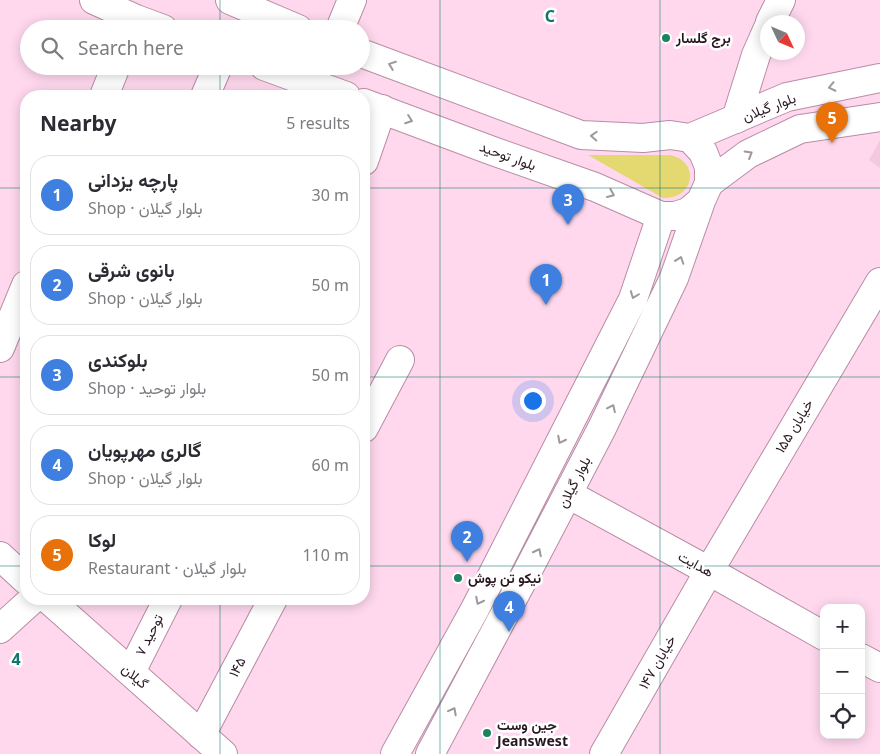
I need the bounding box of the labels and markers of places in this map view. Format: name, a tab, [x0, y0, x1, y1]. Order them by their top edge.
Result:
place label: برج گلسار	[675, 28, 731, 48]
marker: برج گلسار	[660, 32, 672, 44]
pin: 5	[816, 102, 848, 143]
pin: 3	[552, 184, 584, 225]
pin: 1	[530, 264, 562, 305]
pin: 2	[451, 521, 483, 562]
place label: نیکو تن پوش	[468, 568, 541, 588]
marker: نیکو تن پوش	[452, 572, 464, 584]
pin: 4	[493, 591, 525, 632]
place label: جین وست Jeanswest	[495, 715, 568, 750]
marker: جین وست Jeanswest	[481, 727, 493, 739]

